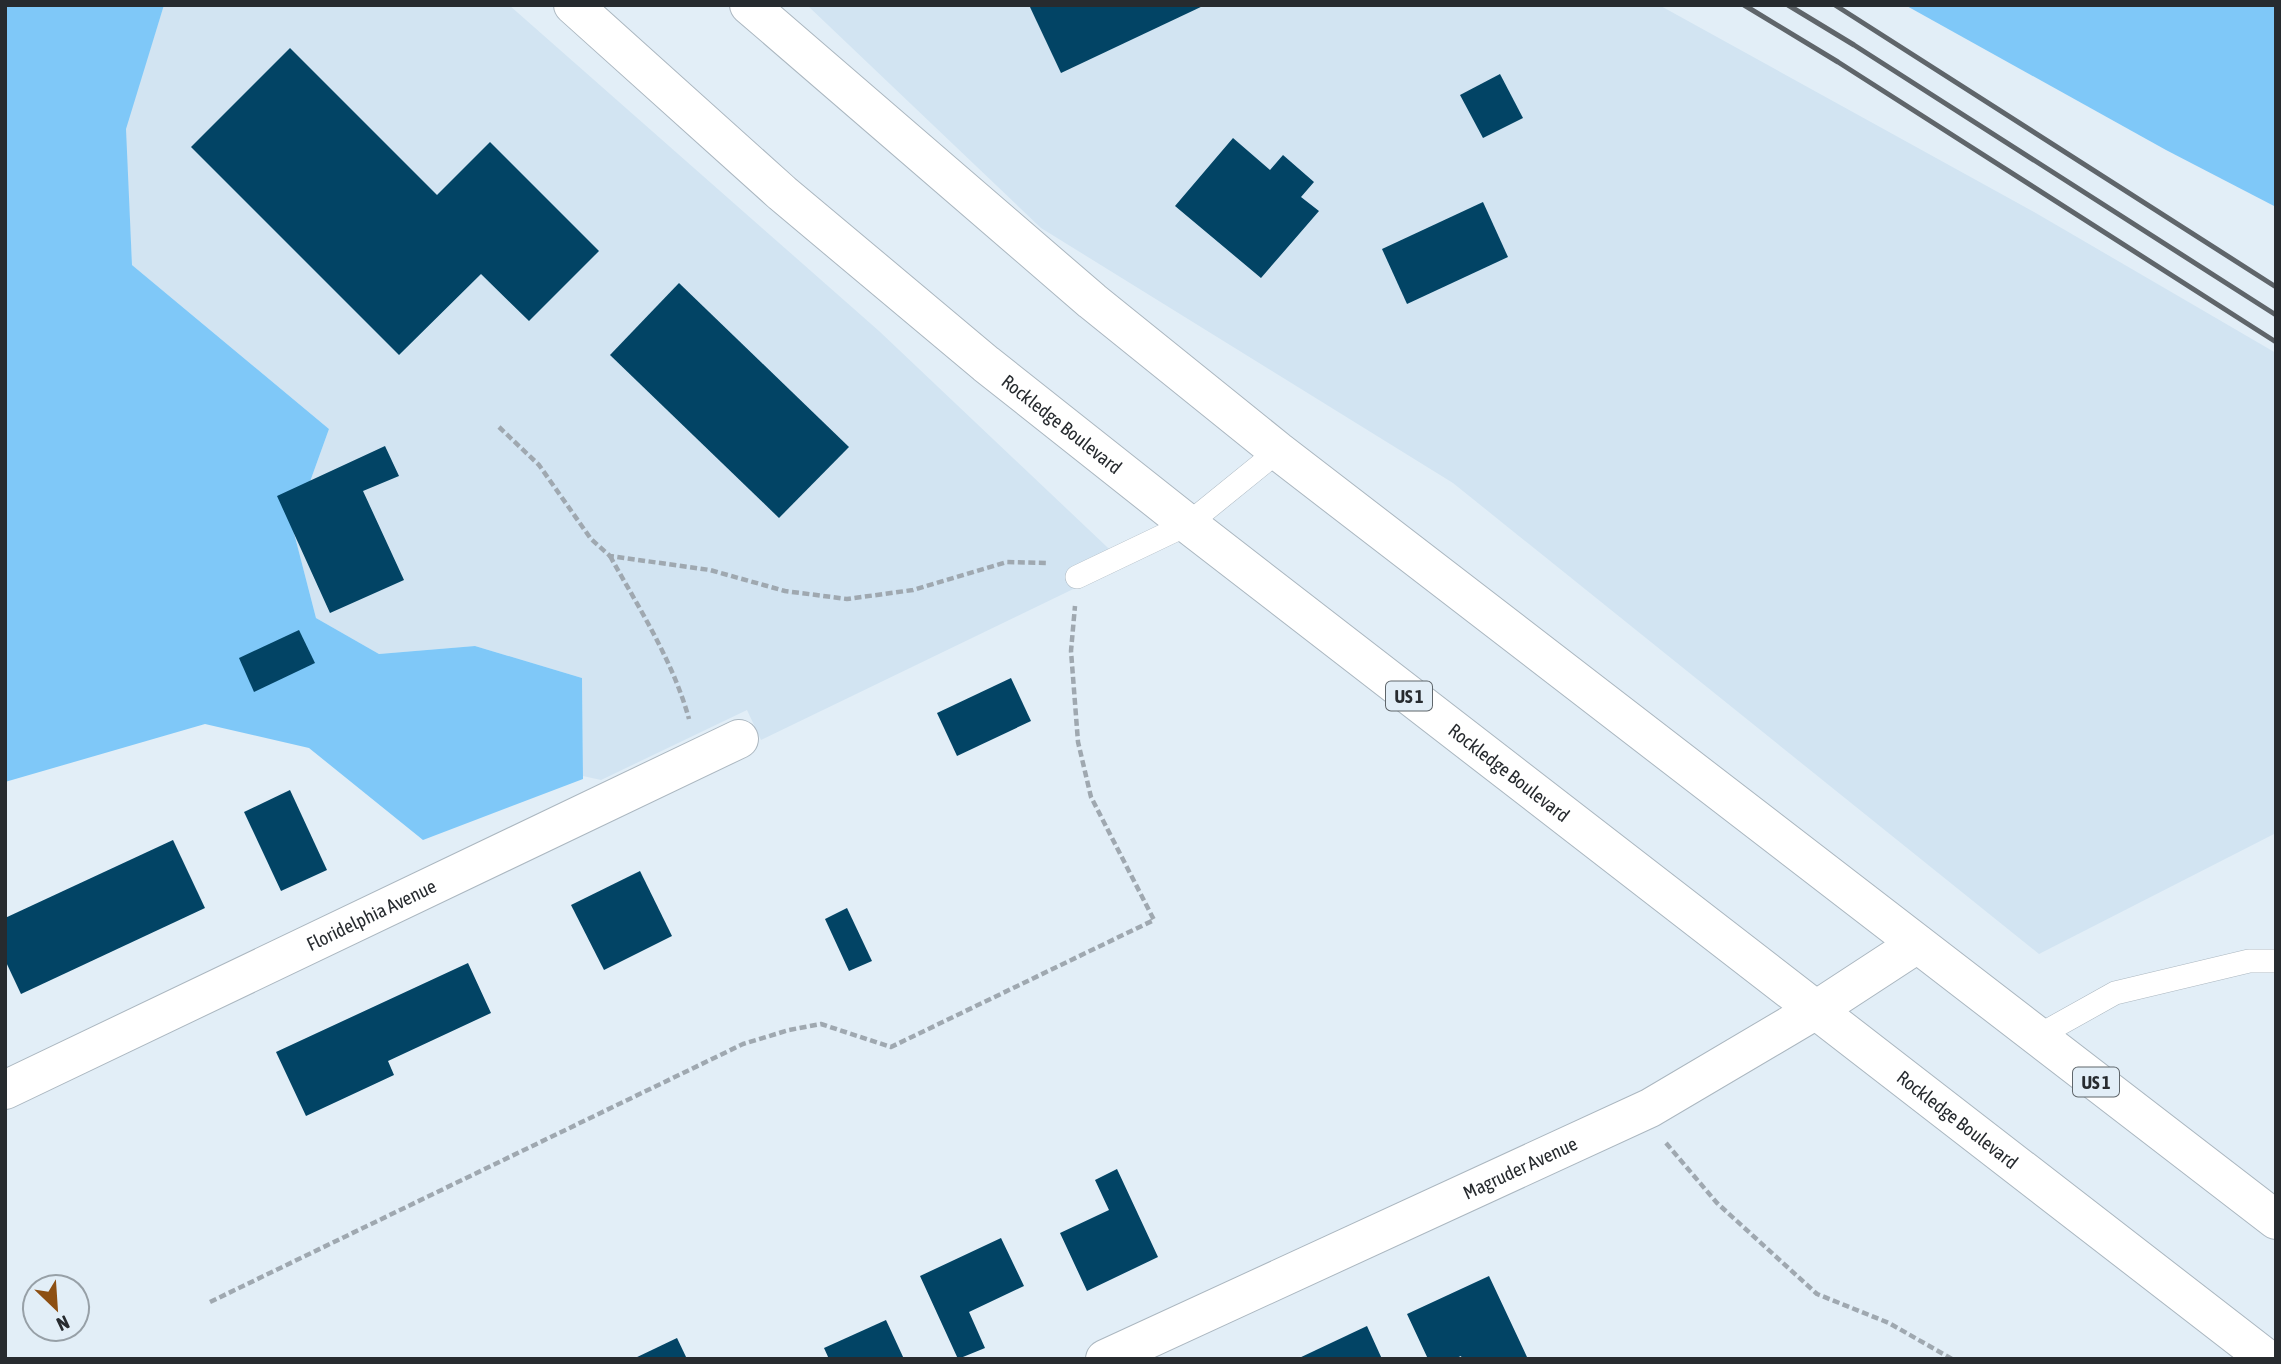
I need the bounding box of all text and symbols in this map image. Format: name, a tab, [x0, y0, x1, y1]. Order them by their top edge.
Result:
street label: Rockledge Boulevard	[997, 370, 1126, 478]
road number: US 1	[1386, 682, 1432, 710]
street label: Rockledge Boulevard	[1444, 719, 1574, 826]
street label: Floridelphia Avenue	[303, 875, 440, 955]
street label: Rockledge Boulevard	[1893, 1066, 2022, 1173]
road number: US 1	[2073, 1068, 2119, 1097]
street label: Magruder Avenue	[1460, 1132, 1581, 1204]
north arrow	[21, 1273, 91, 1343]
text: N	[53, 1311, 73, 1336]

